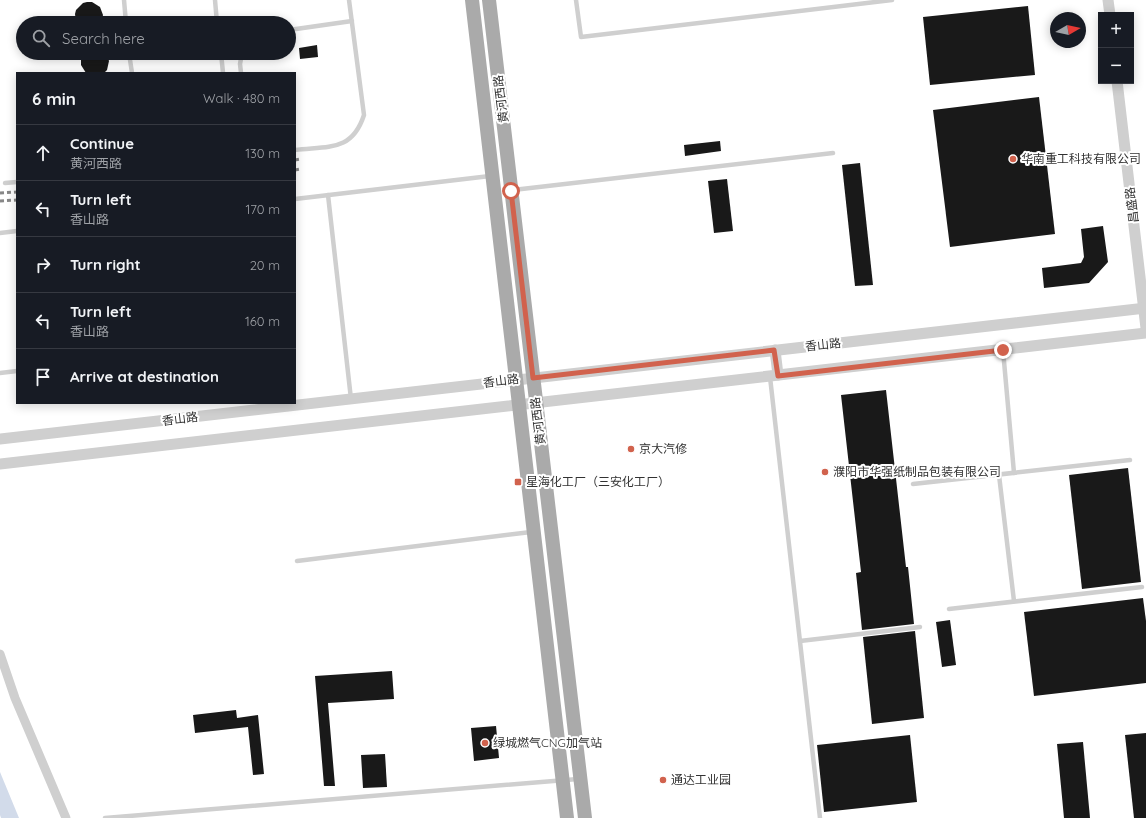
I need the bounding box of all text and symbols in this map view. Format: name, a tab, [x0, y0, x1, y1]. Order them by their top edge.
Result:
north arrow	[1050, 12, 1086, 48]
map controls	[1098, 12, 1134, 84]
button: +	[1098, 12, 1134, 48]
search box	[16, 16, 296, 60]
icon: search	[30, 27, 52, 49]
text: Search here	[62, 29, 145, 48]
button: −	[1098, 48, 1134, 84]
street label: 黄河西路	[490, 74, 511, 124]
text: 6 min	[32, 88, 76, 109]
text: Walk · 480 m	[203, 90, 280, 106]
text: Continue	[70, 134, 134, 153]
icon: ahead	[32, 142, 54, 164]
text: 130 m	[245, 145, 280, 161]
place label: 华南重工科技有限公司	[1021, 151, 1141, 166]
marker: 华南重工科技有限公司	[1008, 154, 1018, 164]
text: 黄河西路	[70, 155, 122, 171]
route start	[502, 182, 520, 200]
street label: 昌盛路	[1122, 186, 1141, 224]
text: Turn left	[70, 190, 132, 209]
icon: left	[32, 198, 54, 220]
text: 170 m	[245, 201, 280, 217]
text: 香山路	[70, 211, 109, 227]
icon: right	[32, 254, 54, 276]
text: Turn right	[70, 255, 141, 274]
text: 20 m	[250, 257, 280, 273]
text: Turn left	[70, 302, 132, 321]
icon: left	[32, 310, 54, 332]
text: 160 m	[245, 313, 280, 329]
text: 香山路	[70, 323, 109, 339]
street label: 香山路	[804, 335, 842, 354]
route end	[994, 341, 1012, 359]
icon: arrive	[32, 366, 54, 388]
text: Arrive at destination	[70, 367, 219, 386]
street label: 香山路	[482, 371, 520, 390]
street label: 黄河西路	[527, 396, 548, 446]
street label: 香山路	[161, 409, 199, 428]
place label: 京大汽修	[639, 441, 687, 456]
marker: 京大汽修	[626, 444, 636, 454]
place label: 濮阳市华强纸制品包装有限公司	[833, 464, 1001, 479]
marker: 濮阳市华强纸制品包装有限公司	[820, 467, 830, 477]
place label: 星海化工厂（三安化工厂）	[526, 474, 670, 489]
marker: 星海化工厂（三安化工厂）	[513, 477, 523, 487]
place label: 绿城燃气CNG加气站	[493, 735, 602, 750]
marker: 绿城燃气CNG加气站	[480, 738, 490, 748]
place label: 通达工业园	[671, 772, 731, 787]
marker: 通达工业园	[658, 775, 668, 785]

